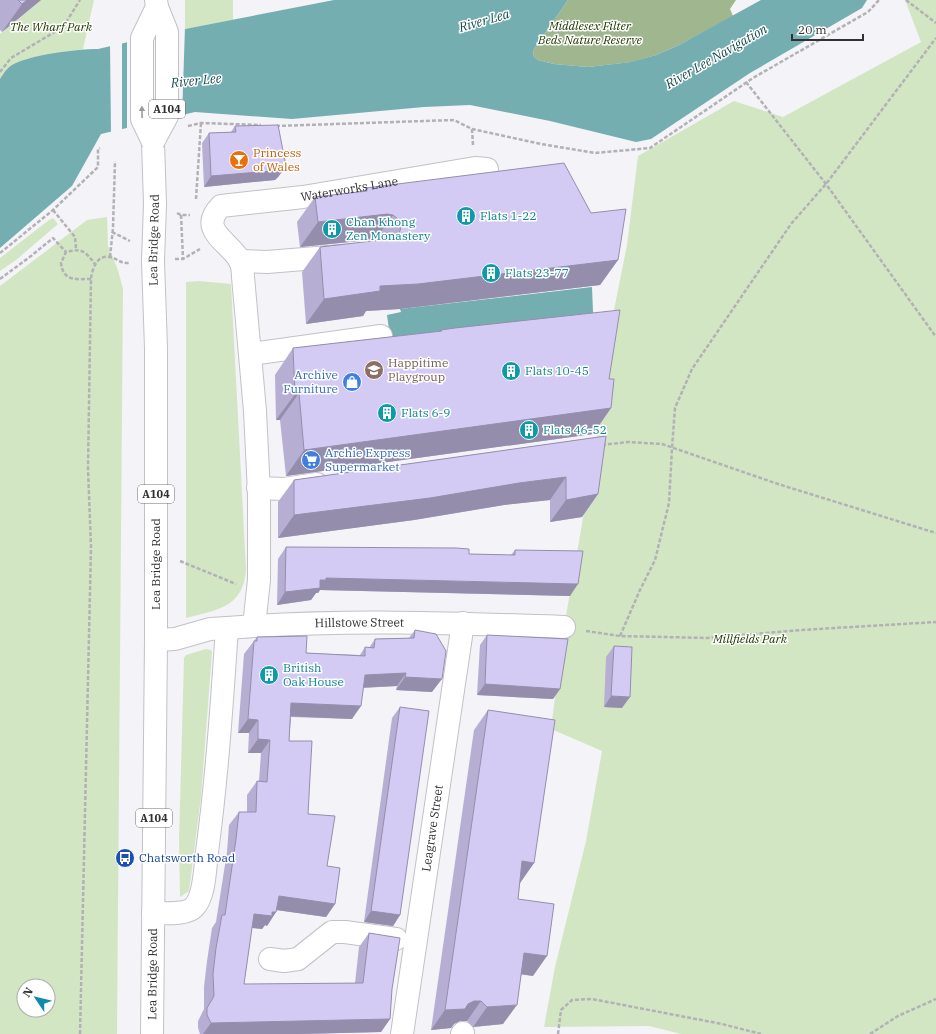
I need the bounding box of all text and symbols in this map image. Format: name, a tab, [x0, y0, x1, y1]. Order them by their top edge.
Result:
water label: River Lea	[456, 5, 511, 36]
scale bar	[792, 16, 863, 42]
park label: Middlesex Filter Beds Nature Reserve	[537, 18, 643, 47]
park label: The Wharf Park	[10, 19, 93, 34]
water label: River Lee Navigation	[661, 20, 771, 93]
text: 20 m	[798, 22, 827, 37]
water label: River Lee	[169, 69, 222, 92]
road number: A104	[149, 100, 185, 118]
one-way arrow	[139, 105, 145, 118]
place label: Princess of Wales	[253, 145, 301, 174]
bar icon: Princess of Wales	[228, 149, 250, 171]
street label: Waterworks Lane	[299, 173, 399, 204]
street label: Lea Bridge Road	[145, 194, 162, 286]
building icon: Flats 1-22	[455, 205, 477, 227]
place label: Flats 1-22	[480, 208, 537, 223]
place label: Chan Khong Zen Monastery	[346, 214, 431, 243]
building icon: Chan Khong Zen Monastery	[321, 218, 343, 240]
building icon: Flats 23-77	[480, 262, 502, 284]
place label: Flats 23-77	[505, 265, 569, 280]
place label: Happitime Playgroup	[388, 355, 448, 384]
school or university icon: Happitime Playgroup	[363, 359, 385, 381]
building icon: Flats 10-45	[500, 360, 522, 382]
place label: Flats 10-45	[525, 363, 589, 378]
place label: Archive Furniture	[283, 367, 338, 396]
shop icon: Archive Furniture	[341, 371, 363, 393]
building icon: Flats 6-9	[376, 402, 398, 424]
place label: Flats 6-9	[401, 405, 451, 420]
building icon: Flats 46-52	[518, 419, 540, 441]
place label: Flats 46-52	[543, 422, 607, 437]
place label: Archie Express Supermarket	[325, 445, 411, 474]
supermarket icon: Archie Express Supermarket	[300, 449, 322, 471]
road number: A104	[138, 485, 174, 503]
street label: Lea Bridge Road	[148, 518, 163, 610]
street label: Hillstowe Street	[314, 615, 404, 630]
park label: Millfields Park	[712, 631, 788, 646]
place label: British Oak House	[283, 660, 344, 689]
building icon: British Oak House	[258, 664, 280, 686]
street label: Leagrave Street	[418, 784, 446, 873]
road number: A104	[136, 809, 172, 827]
bus stop icon: Chatsworth Road	[114, 847, 136, 869]
place label: Chatsworth Road	[139, 850, 235, 865]
street label: Lea Bridge Road	[144, 928, 160, 1020]
north arrow	[16, 978, 56, 1018]
text: N	[20, 984, 36, 1000]

